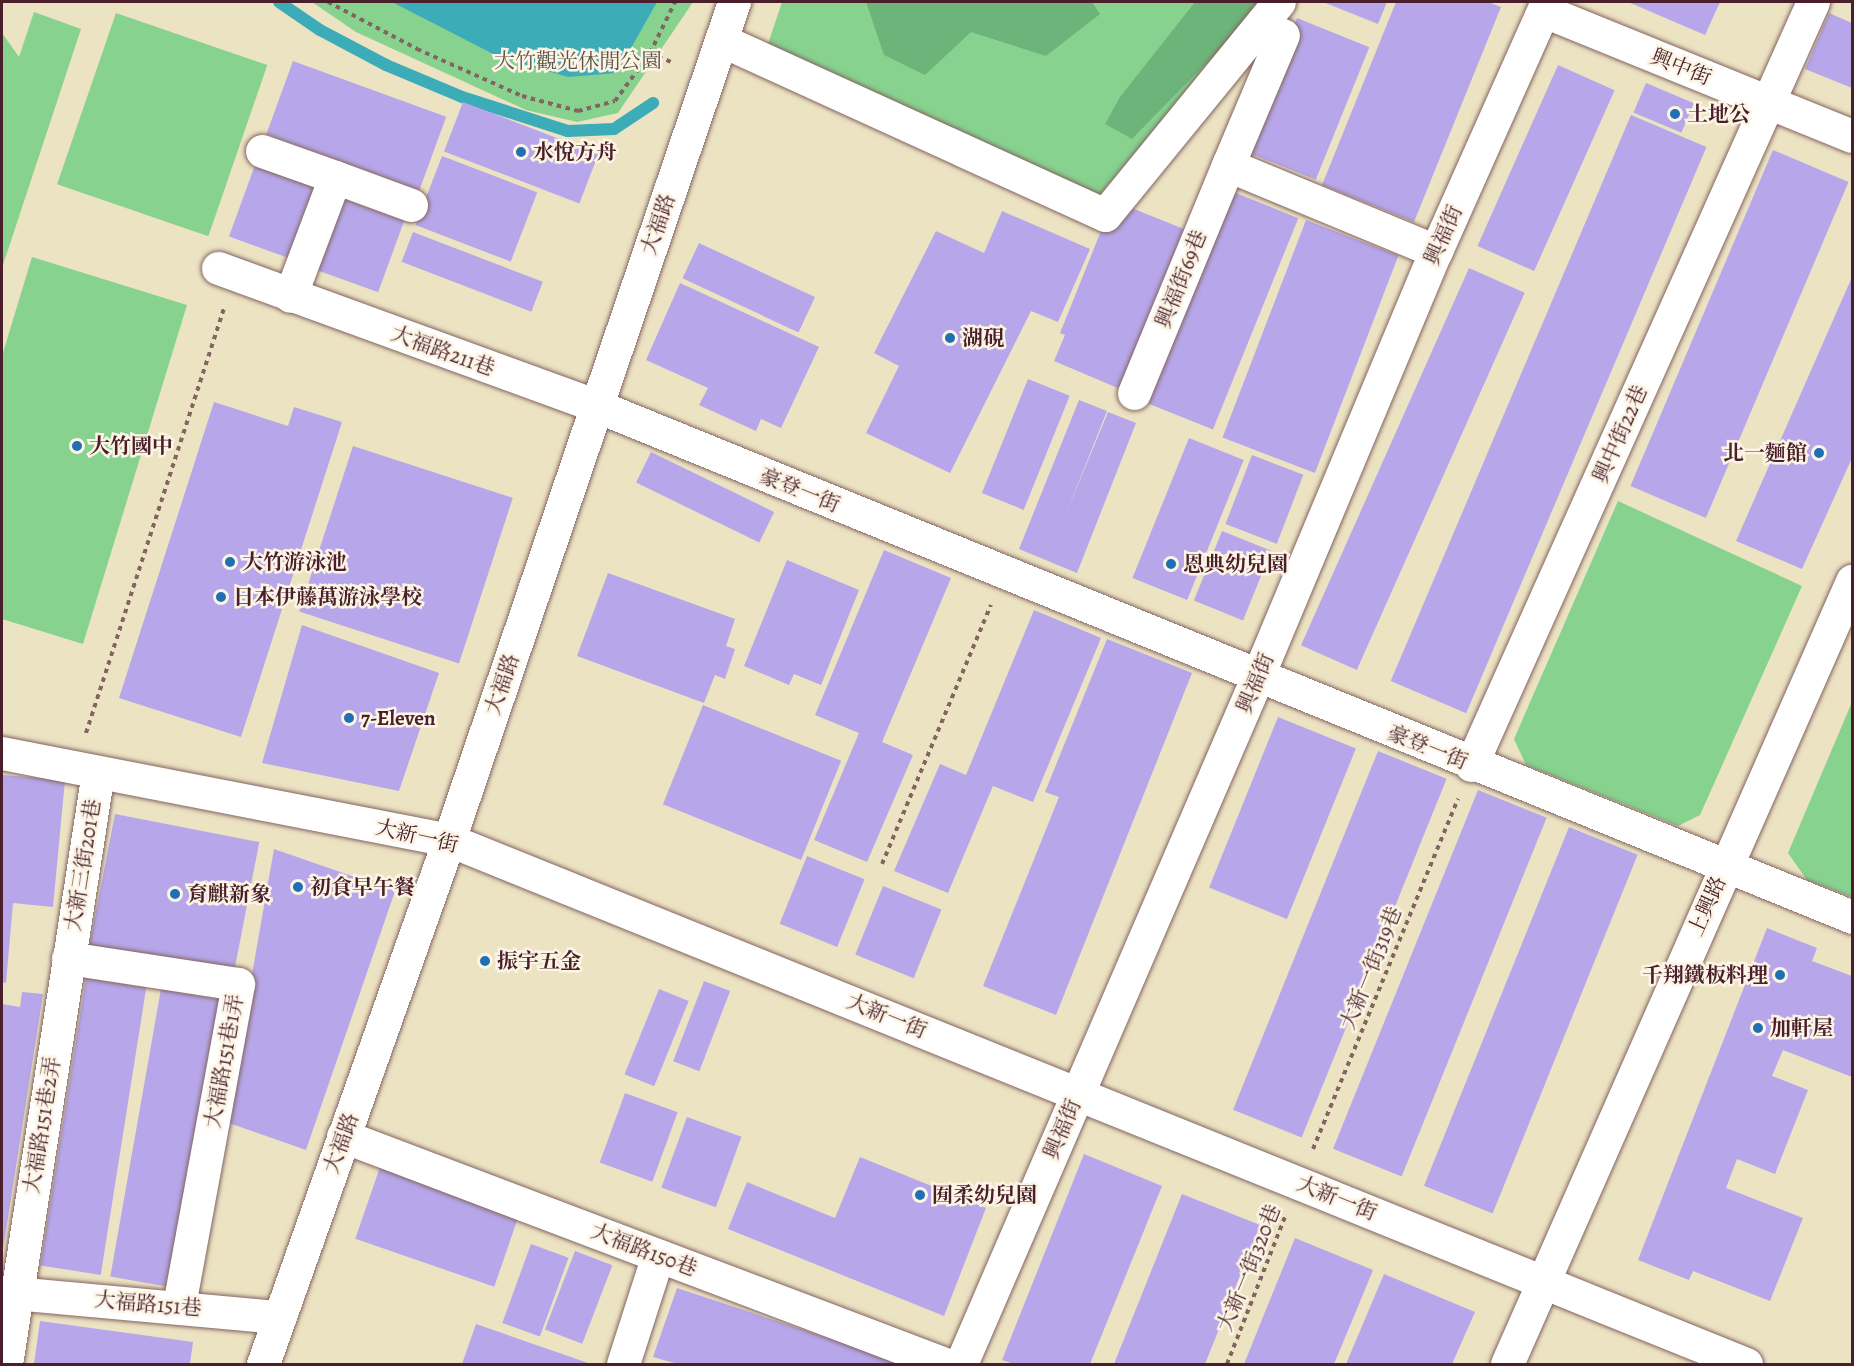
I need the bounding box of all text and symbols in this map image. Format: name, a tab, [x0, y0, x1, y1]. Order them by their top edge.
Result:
street label: 興中街	[1647, 44, 1715, 90]
park label: 大竹觀光休閒公園	[494, 48, 662, 74]
place label: 土地公	[1687, 101, 1750, 127]
marker: 土地公	[1668, 107, 1682, 121]
place label: 水悅方舟	[533, 139, 617, 165]
marker: 水悅方舟	[514, 145, 528, 159]
street label: 大福路	[636, 190, 680, 258]
street label: 興福街	[1419, 201, 1467, 269]
street label: 興福街69巷	[1150, 226, 1212, 332]
street label: 大福路211巷	[388, 321, 498, 381]
place label: 湖硯	[962, 325, 1004, 351]
marker: 湖硯	[943, 331, 957, 345]
street label: 興中街22巷	[1587, 381, 1653, 487]
place label: 大竹國中	[89, 433, 173, 459]
marker: 大竹國中	[70, 439, 84, 453]
place label: 北一麵館	[1723, 440, 1807, 466]
marker: 北一麵館	[1812, 446, 1826, 460]
street label: 豪登一街	[756, 463, 844, 517]
place label: 大竹游泳池	[242, 549, 347, 575]
place label: 恩典幼兒園	[1183, 551, 1288, 577]
marker: 大竹游泳池	[223, 555, 237, 569]
marker: 恩典幼兒園	[1164, 557, 1178, 571]
place label: 日本伊藤萬游泳學校	[233, 584, 422, 610]
marker: 日本伊藤萬游泳學校	[214, 590, 228, 604]
street label: 興福街	[1231, 649, 1279, 717]
street label: 大福路	[480, 650, 524, 718]
place label: 7-Eleven	[361, 705, 436, 731]
marker: 7-Eleven	[342, 711, 356, 725]
street label: 豪登一街	[1384, 720, 1472, 774]
street label: 大新三街201巷	[60, 797, 106, 933]
street label: 大新一街	[373, 814, 461, 858]
street label: 上興路	[1683, 872, 1731, 940]
place label: 初食早午餐	[310, 874, 415, 900]
marker: 初食早午餐	[291, 880, 305, 894]
place label: 育麒新象	[187, 881, 271, 907]
marker: 育麒新象	[168, 887, 182, 901]
street label: 大新一街319巷	[1335, 903, 1407, 1033]
place label: 振宇五金	[497, 948, 581, 974]
marker: 振宇五金	[478, 954, 492, 968]
place label: 千翔鐵板料理	[1642, 962, 1768, 988]
marker: 千翔鐵板料理	[1773, 968, 1787, 982]
street label: 大新一街	[843, 989, 931, 1043]
street label: 大福路151巷1弄	[200, 992, 248, 1130]
place label: 加軒屋	[1770, 1015, 1833, 1041]
marker: 加軒屋	[1751, 1021, 1765, 1035]
street label: 大福路151巷2弄	[19, 1055, 65, 1195]
street label: 興福街	[1038, 1095, 1086, 1163]
street label: 大福路	[318, 1109, 364, 1177]
street label: 大新一街	[1293, 1171, 1381, 1225]
place label: 囿柔幼兒園	[932, 1182, 1037, 1208]
marker: 囿柔幼兒園	[913, 1188, 927, 1202]
street label: 大新一街320巷	[1212, 1201, 1286, 1335]
street label: 大福路150巷	[587, 1218, 701, 1282]
street label: 大福路151巷	[93, 1287, 203, 1321]

